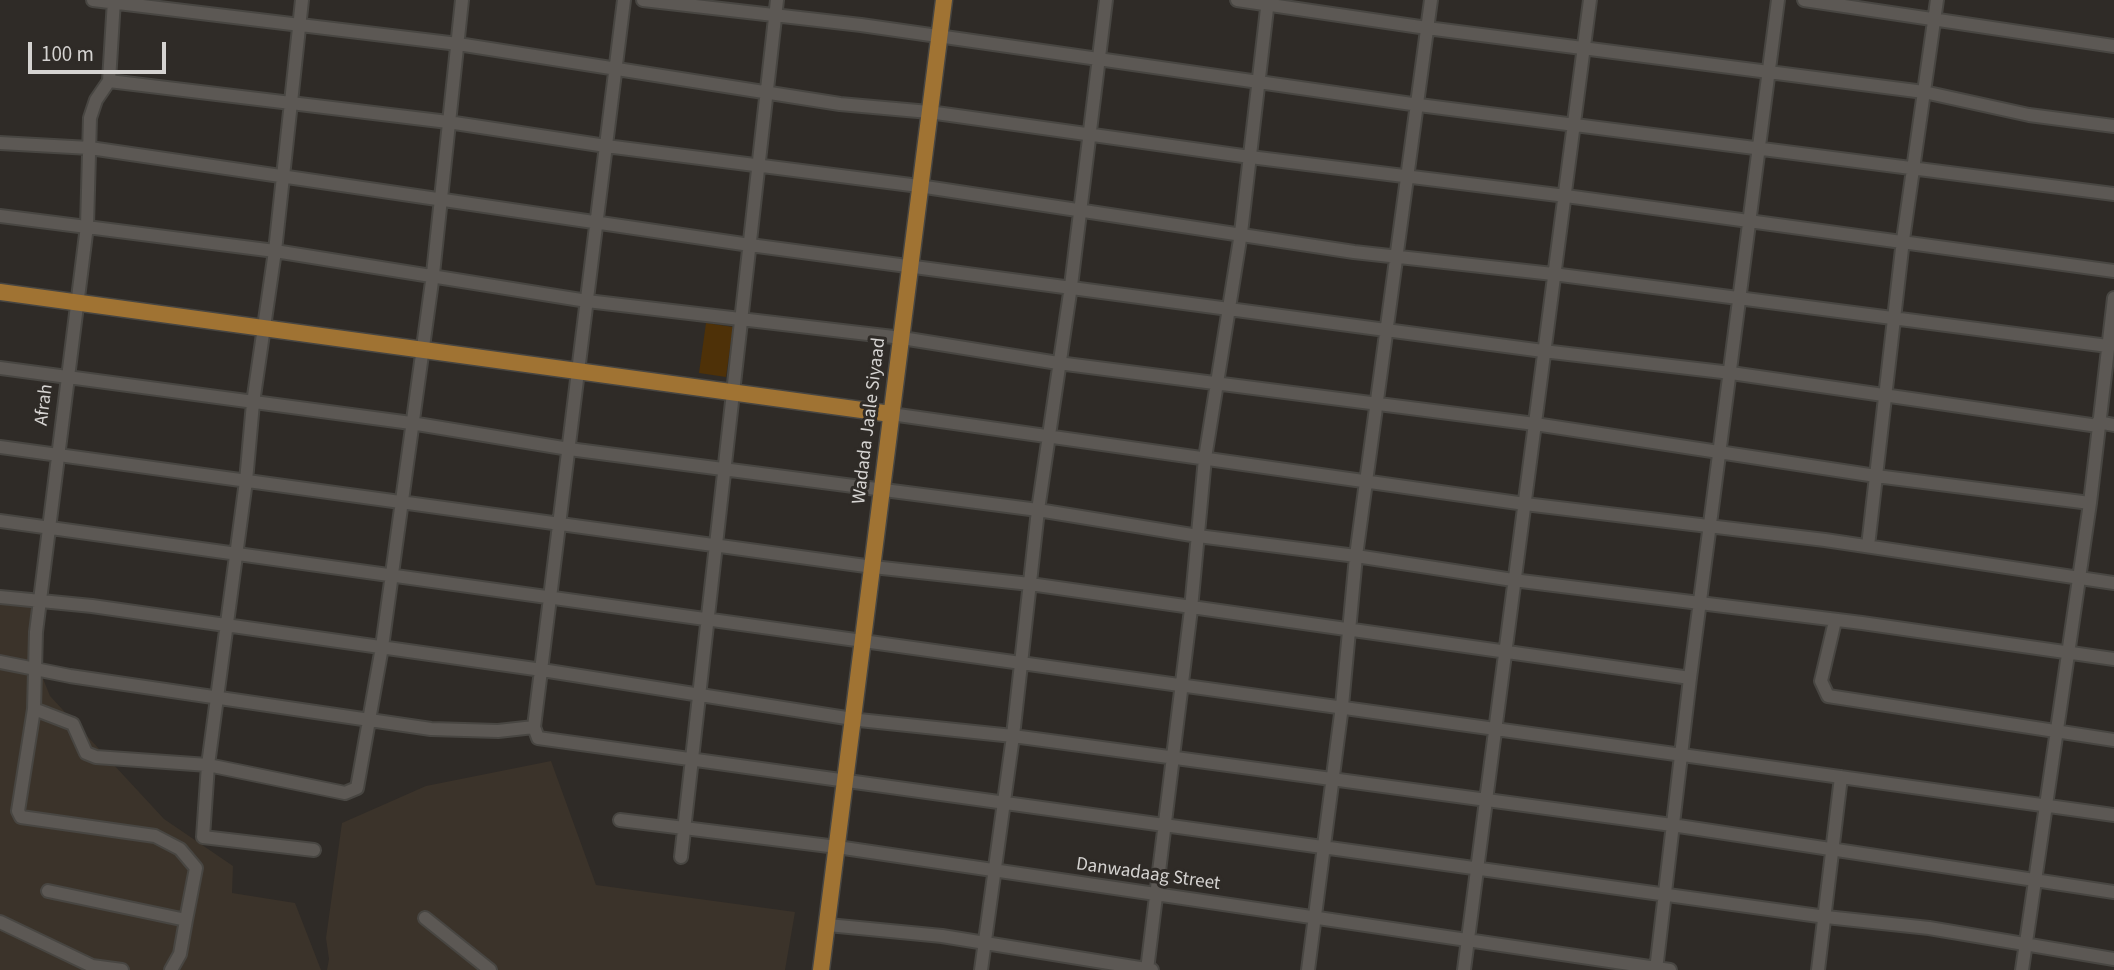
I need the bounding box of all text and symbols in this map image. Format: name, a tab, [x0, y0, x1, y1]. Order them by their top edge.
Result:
scale bar	[32, 28, 170, 72]
text: 100 m	[41, 39, 94, 69]
street label: Wadada Jaale Siyaad	[848, 336, 892, 506]
street label: Afrah	[31, 383, 59, 427]
street label: Danwadaag Street	[1074, 854, 1222, 896]

